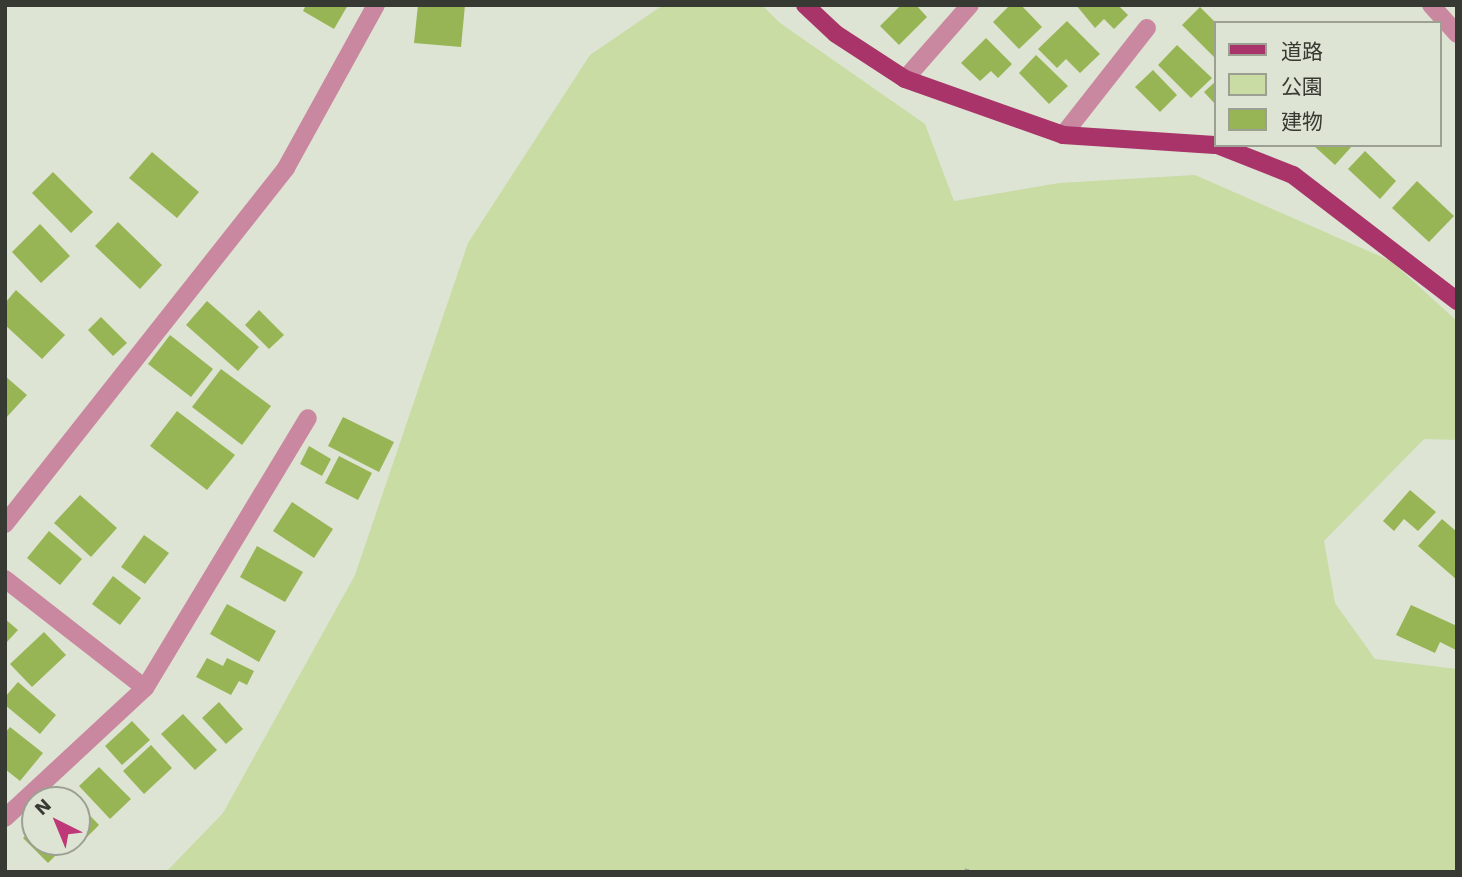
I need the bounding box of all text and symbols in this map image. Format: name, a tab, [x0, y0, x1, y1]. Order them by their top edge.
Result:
legend	[1214, 21, 1441, 147]
text: 道路	[1281, 39, 1323, 64]
text: 公園	[1281, 74, 1323, 99]
text: 建物	[1281, 109, 1323, 134]
north arrow	[21, 786, 91, 856]
text: N	[30, 794, 56, 820]

